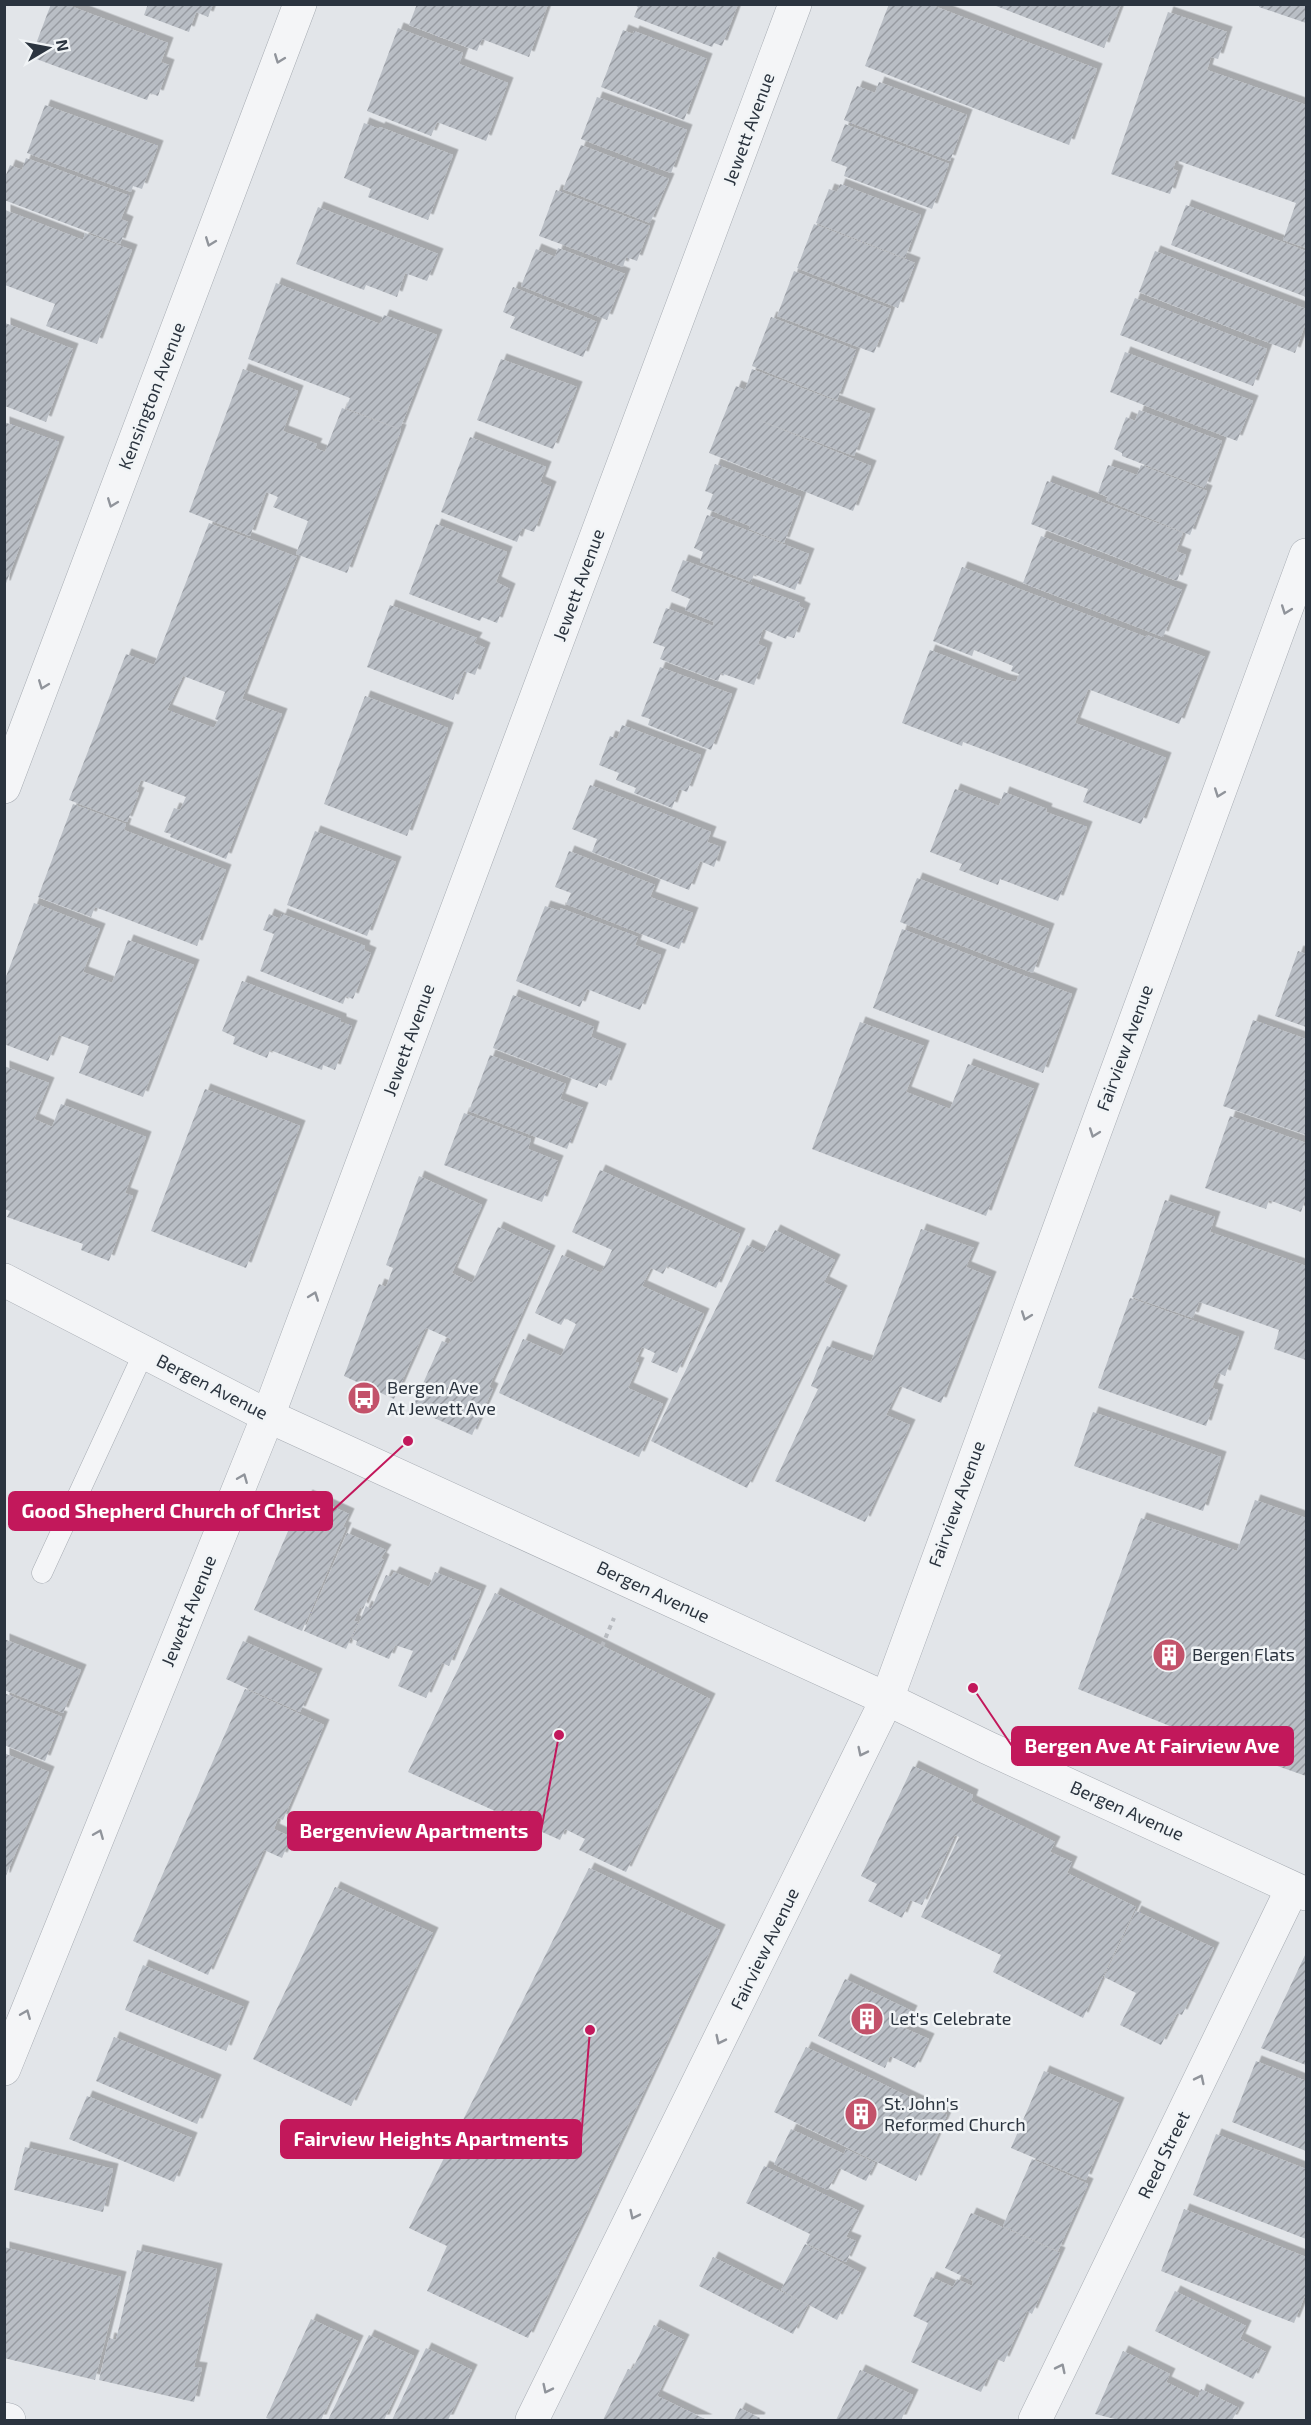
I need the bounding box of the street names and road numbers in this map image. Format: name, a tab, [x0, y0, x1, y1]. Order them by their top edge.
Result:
street label: Jewett Avenue	[718, 70, 779, 188]
street label: Kensington Avenue	[113, 319, 189, 472]
street label: Jewett Avenue	[548, 526, 609, 644]
street label: Jewett Avenue	[378, 981, 439, 1099]
street label: Fairview Avenue	[1091, 981, 1157, 1114]
street label: Bergen Avenue	[153, 1349, 272, 1424]
street label: Fairview Avenue	[923, 1437, 989, 1570]
street label: Jewett Avenue	[156, 1552, 220, 1669]
street label: Bergen Avenue	[594, 1555, 713, 1627]
street label: Bergen Avenue	[1067, 1775, 1188, 1845]
street label: Fairview Avenue	[725, 1884, 803, 2013]
street label: Reed Street	[1132, 2107, 1194, 2202]

